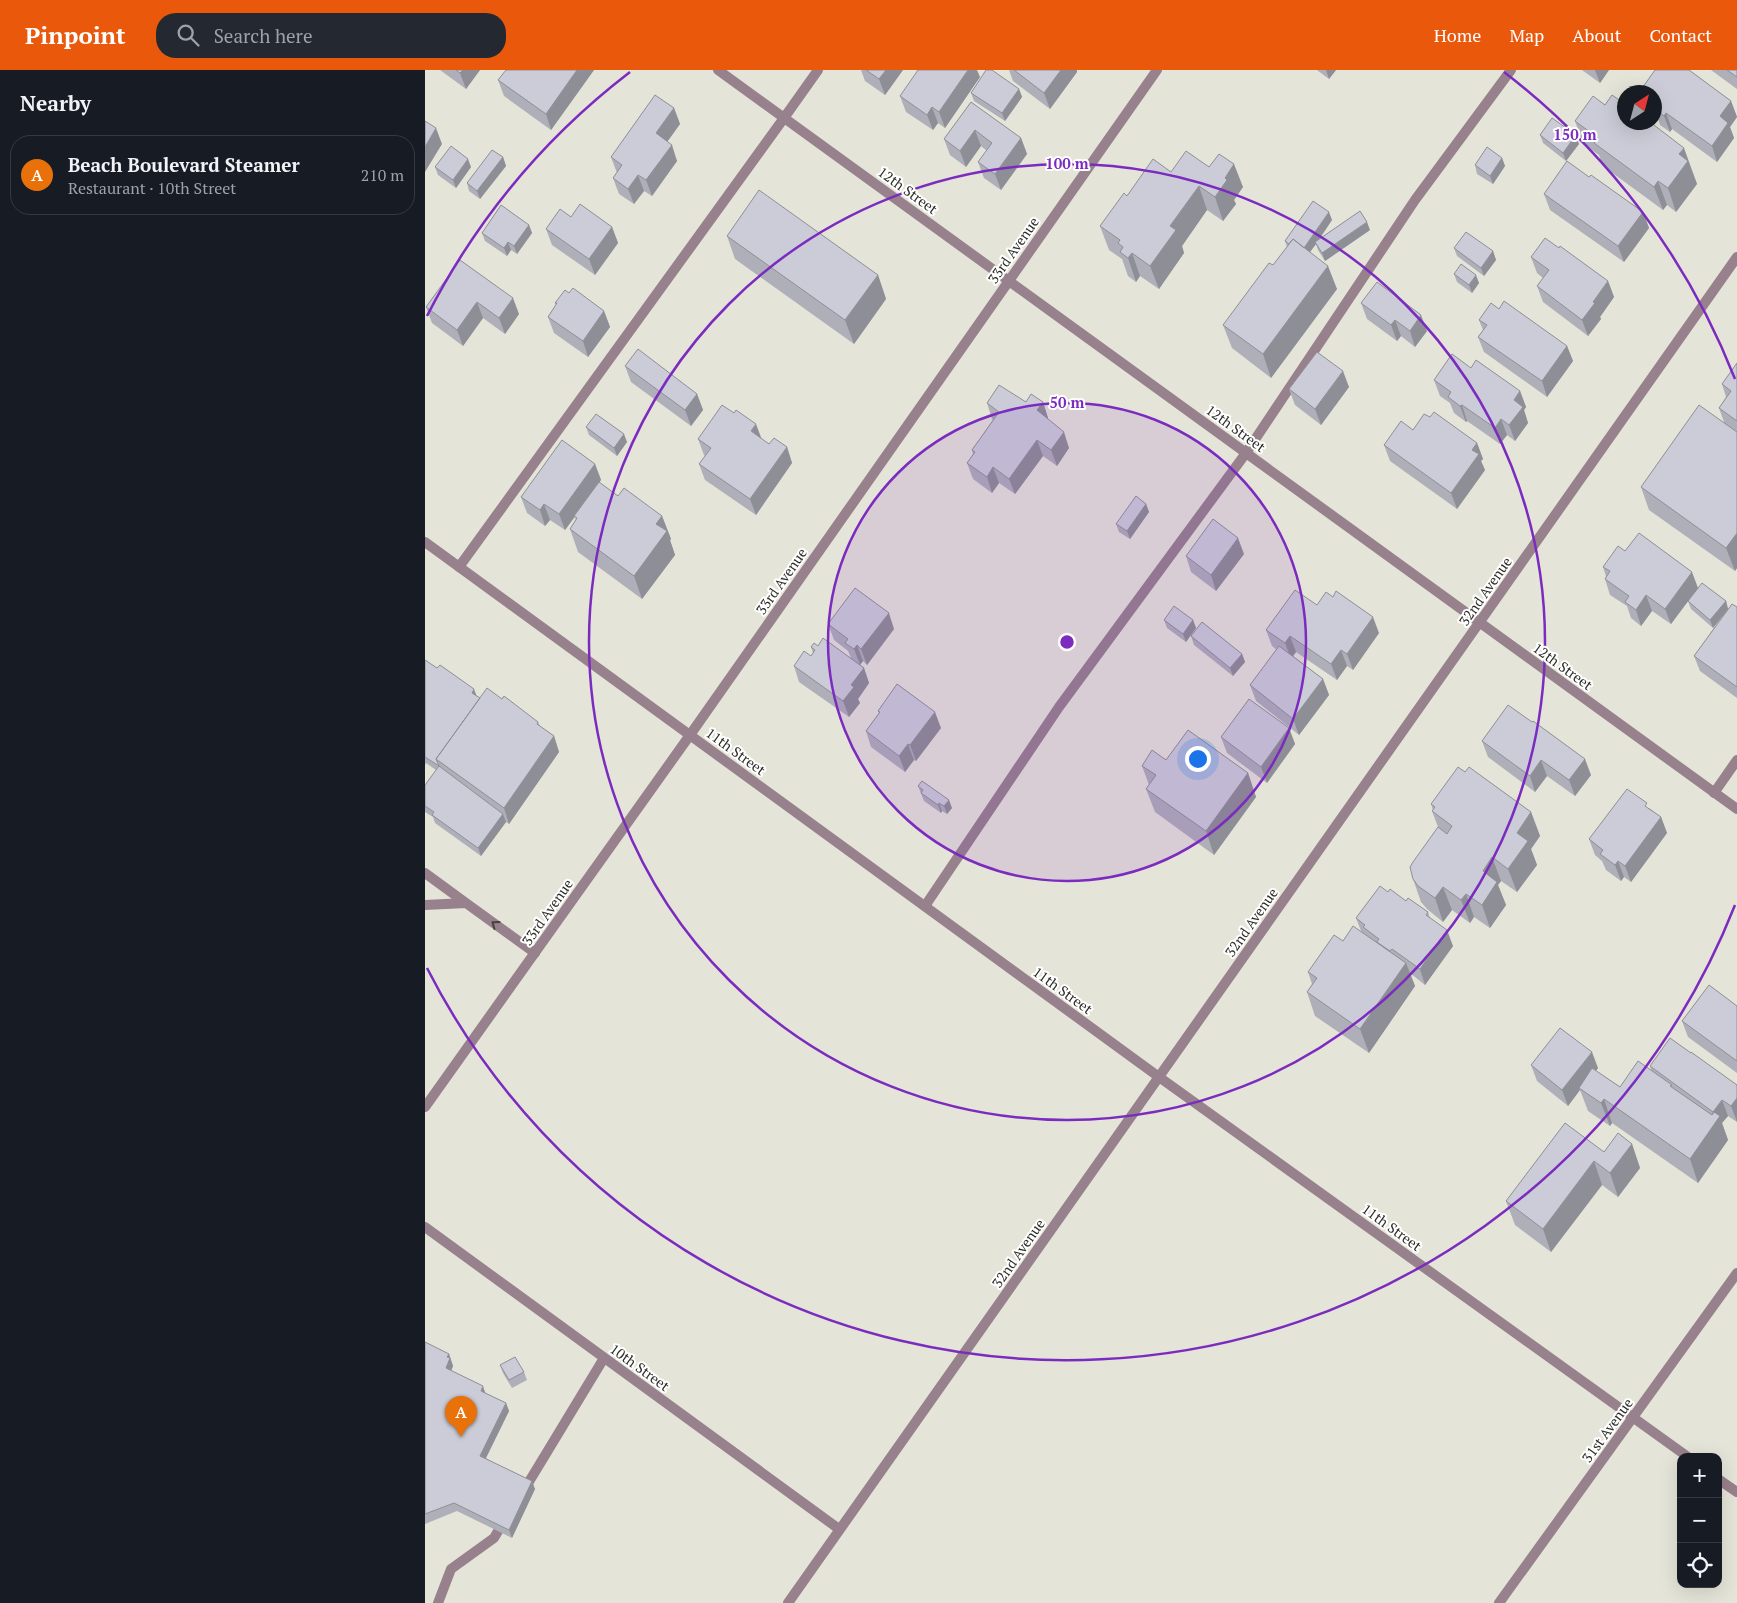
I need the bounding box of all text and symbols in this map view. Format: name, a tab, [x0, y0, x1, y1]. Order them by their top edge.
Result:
search box	[156, 13, 506, 58]
text: Pinpoint	[25, 19, 126, 51]
icon: search	[174, 21, 202, 49]
text: Search here	[214, 23, 312, 48]
text: Home	[1434, 23, 1481, 47]
text: Map	[1509, 23, 1544, 47]
text: About	[1572, 23, 1621, 47]
text: Contact	[1649, 23, 1712, 47]
north arrow	[1617, 85, 1662, 130]
text: Nearby	[20, 89, 91, 117]
text: 150 m	[1553, 124, 1597, 144]
text: Beach Boulevard Steamer	[68, 152, 300, 177]
text: 100 m	[1045, 153, 1089, 173]
street label: 12th Street	[874, 162, 942, 218]
text: A	[31, 164, 43, 186]
text: 210 m	[361, 164, 404, 186]
text: Restaurant · 10th Street	[68, 177, 236, 199]
street label: 33rd Avenue	[983, 213, 1043, 287]
text: 50 m	[1050, 392, 1085, 412]
street label: 12th Street	[1202, 400, 1270, 456]
street label: 33rd Avenue	[751, 544, 811, 618]
street label: 32nd Avenue	[1454, 553, 1516, 629]
centre of rings	[1058, 633, 1076, 651]
street label: 12th Street	[1529, 638, 1597, 694]
street label: 11th Street	[702, 723, 770, 779]
your location	[1185, 746, 1211, 772]
street label: 33rd Avenue	[517, 875, 577, 949]
street label: 32nd Avenue	[1220, 884, 1282, 960]
one-way arrow	[492, 922, 501, 930]
street label: 11th Street	[1029, 962, 1097, 1018]
street label: 11th Street	[1358, 1199, 1426, 1255]
street label: 32nd Avenue	[987, 1215, 1049, 1291]
street label: 10th Street	[606, 1339, 674, 1395]
street label: 31st Avenue	[1577, 1394, 1637, 1466]
pin: A	[445, 1396, 477, 1437]
map controls	[1677, 1453, 1722, 1588]
button: +	[1677, 1453, 1722, 1498]
button: −	[1677, 1498, 1722, 1543]
button: locate	[1677, 1543, 1722, 1588]

